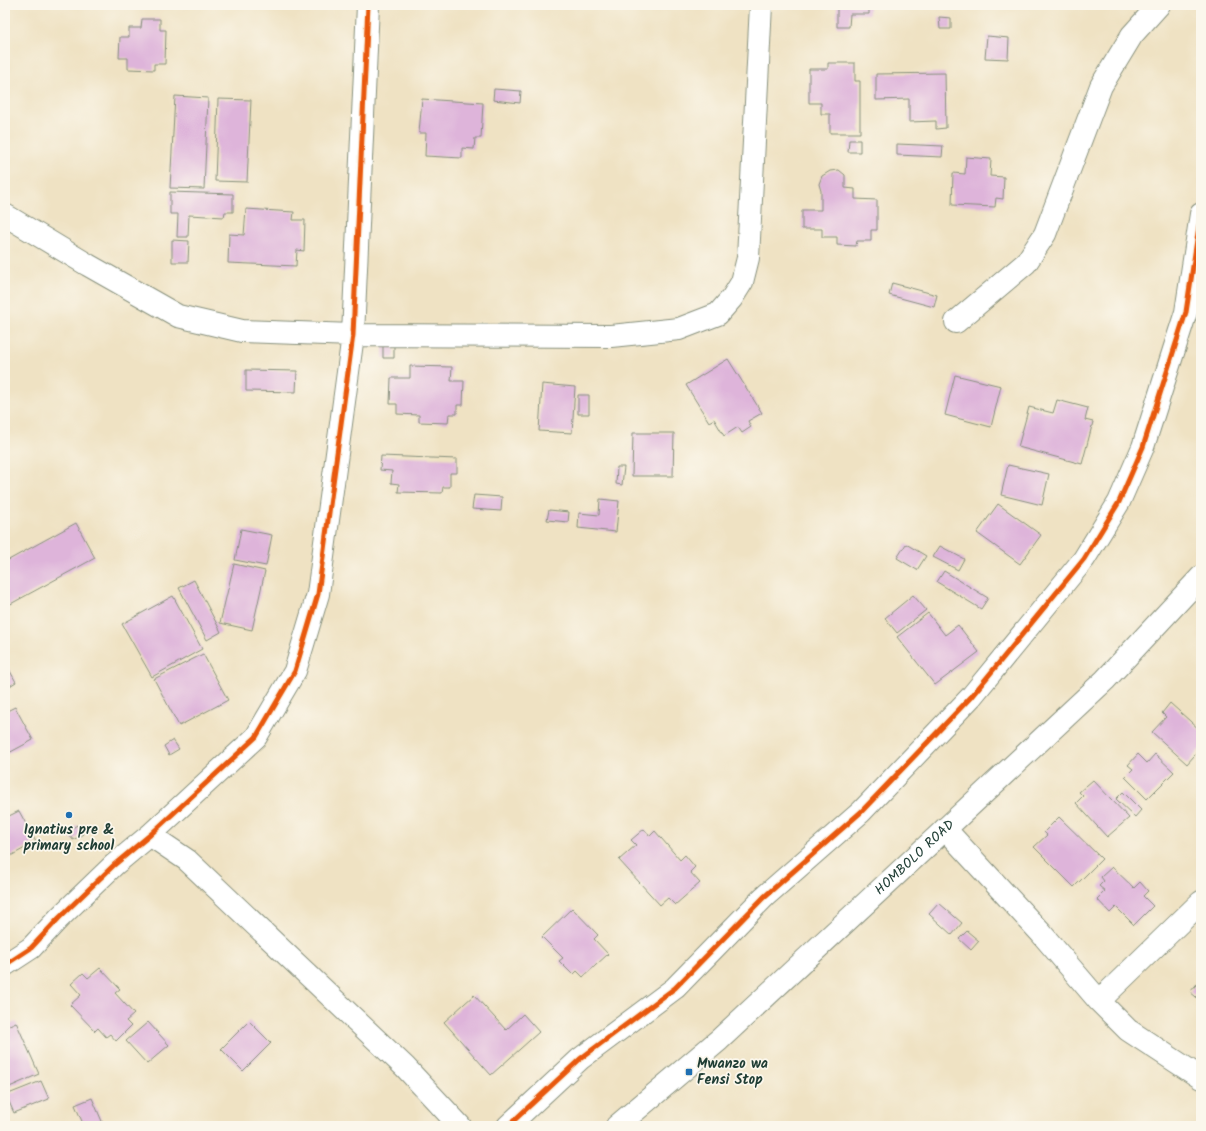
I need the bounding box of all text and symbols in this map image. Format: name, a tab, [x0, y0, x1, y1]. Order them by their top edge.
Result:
marker: Ignatius pre & primary school	[64, 810, 74, 820]
street label: HOMBOLO ROAD	[870, 814, 960, 901]
place label: Ignatius pre & primary school	[23, 819, 114, 857]
place label: Mwanzo wa Fensi Stop	[697, 1053, 768, 1091]
marker: Mwanzo wa Fensi Stop	[684, 1067, 694, 1077]

